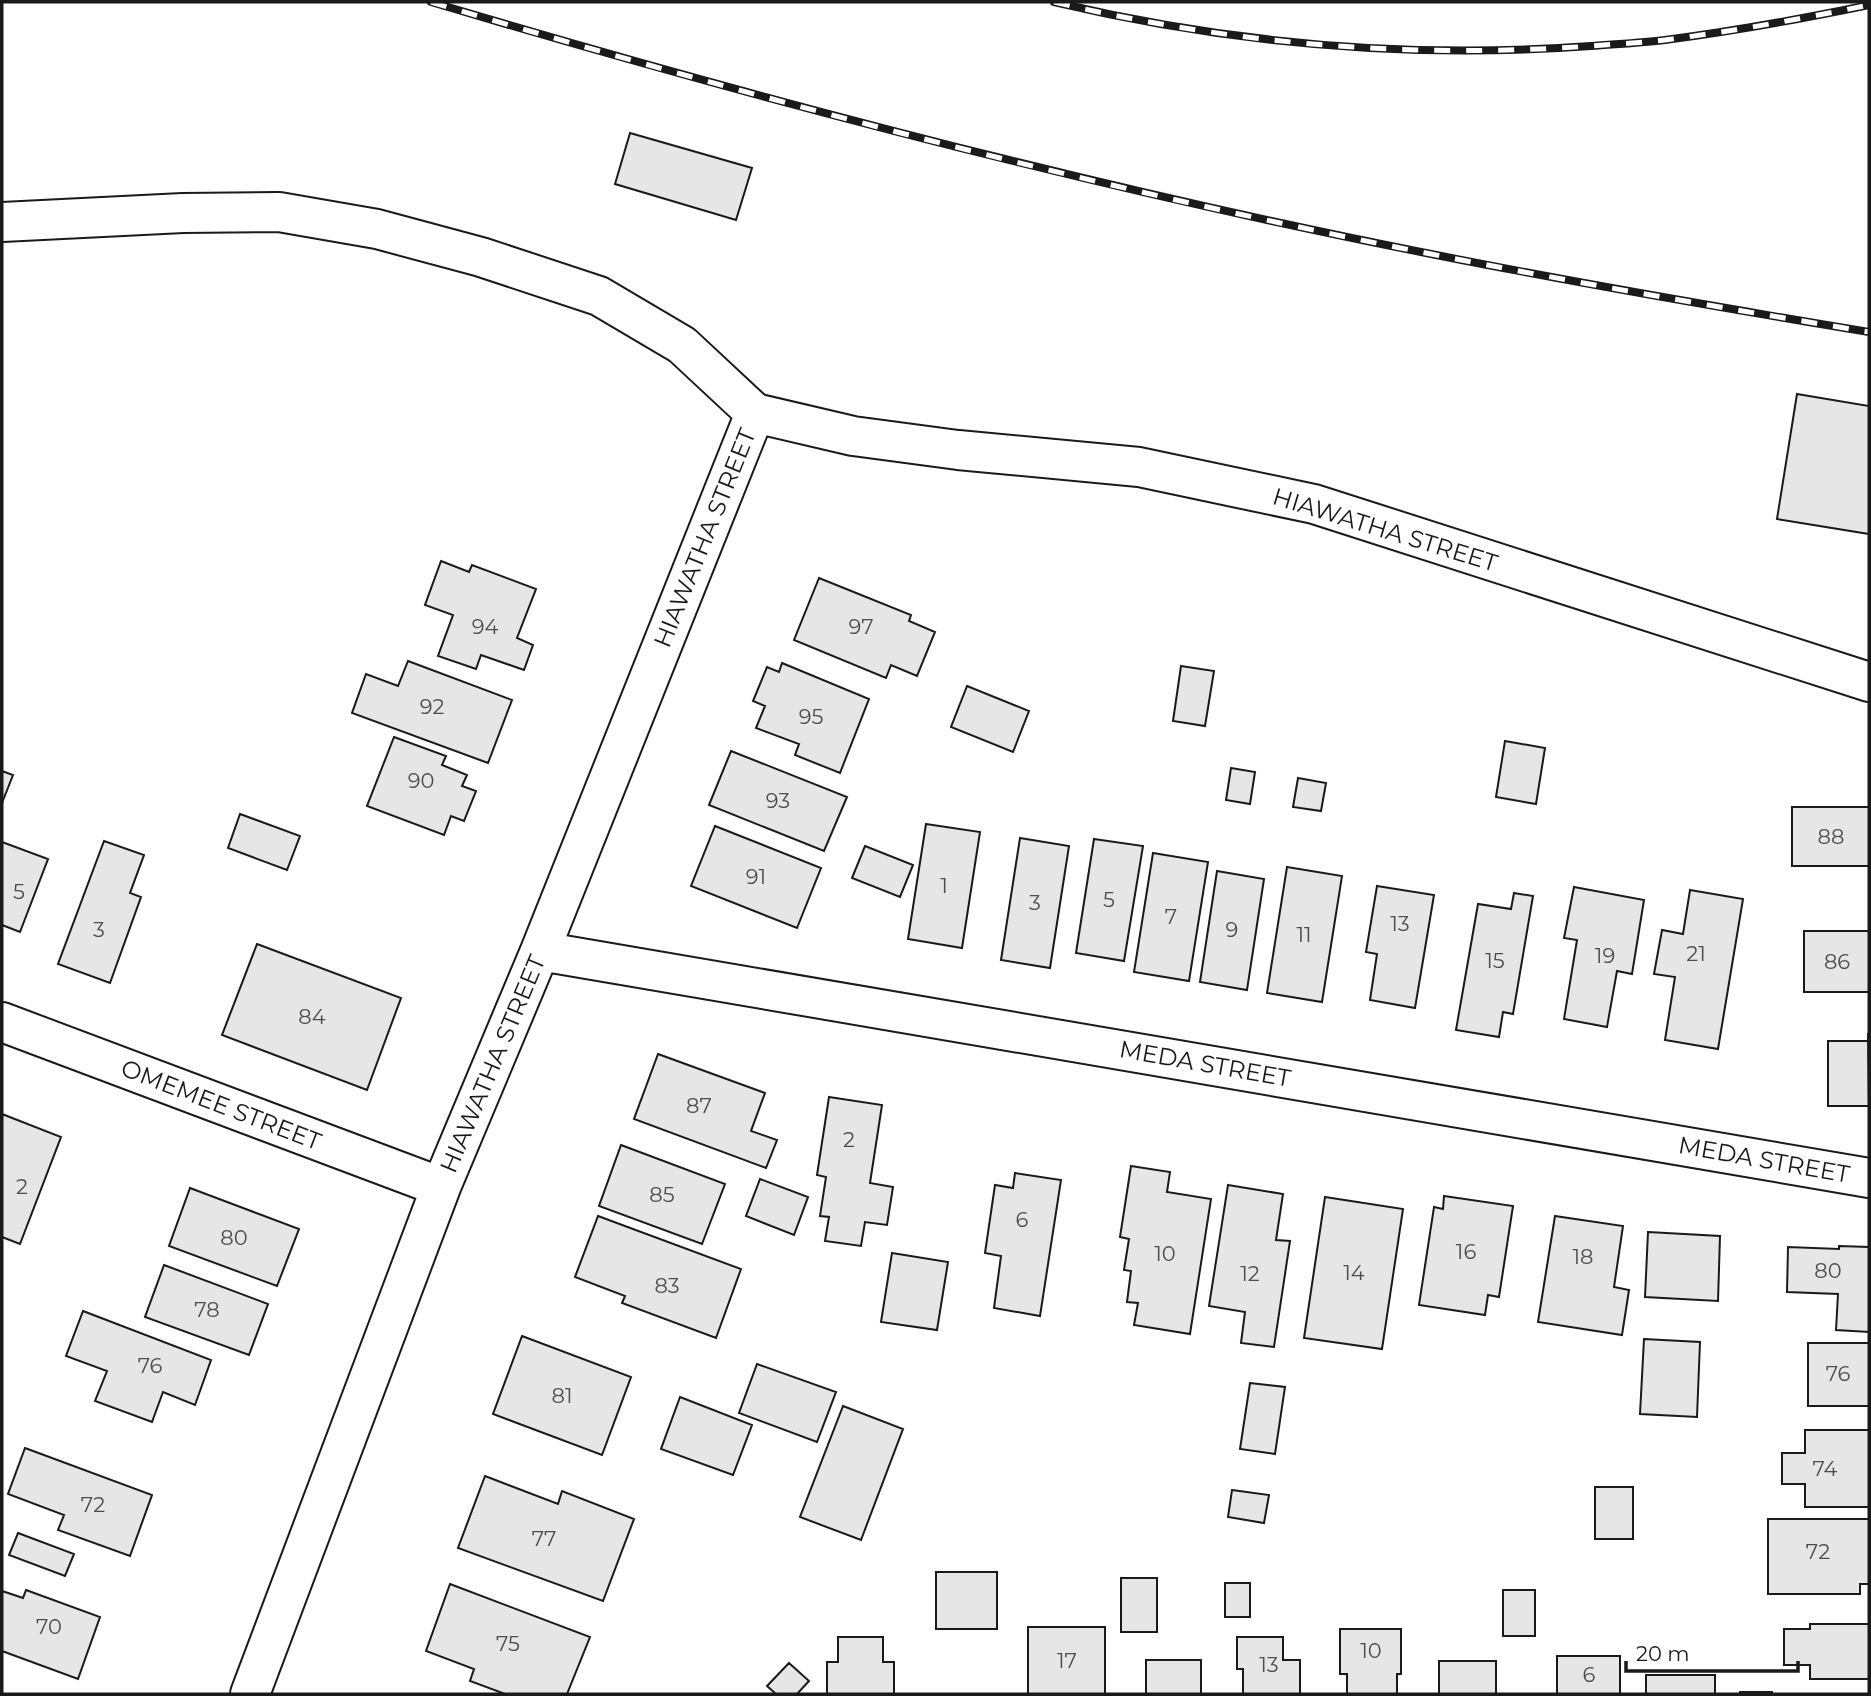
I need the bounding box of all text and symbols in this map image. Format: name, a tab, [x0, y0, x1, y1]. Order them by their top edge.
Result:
street label: HIAWATHA STREET	[647, 424, 762, 652]
street label: HIAWATHA STREET	[1269, 482, 1501, 578]
house number: 94	[472, 614, 498, 639]
house number: 97	[849, 614, 874, 639]
house number: 92	[420, 694, 444, 719]
house number: 95	[799, 704, 823, 729]
house number: 90	[408, 768, 434, 793]
house number: 93	[766, 788, 790, 813]
house number: 88	[1818, 824, 1844, 849]
house number: 91	[746, 864, 766, 889]
house number: 1	[940, 873, 948, 898]
house number: 5	[13, 879, 25, 904]
house number: 5	[1103, 887, 1115, 912]
house number: 3	[1029, 890, 1041, 915]
house number: 7	[1165, 904, 1177, 929]
house number: 13	[1390, 911, 1410, 936]
house number: 3	[93, 917, 105, 942]
house number: 9	[1226, 917, 1238, 942]
house number: 11	[1296, 922, 1312, 947]
house number: 21	[1686, 941, 1706, 966]
house number: 19	[1595, 943, 1615, 968]
house number: 15	[1485, 948, 1505, 973]
house number: 86	[1824, 949, 1850, 974]
street label: HIAWATHA STREET	[434, 950, 552, 1177]
house number: 84	[298, 1004, 326, 1029]
street label: MEDA STREET	[1117, 1034, 1293, 1093]
street label: OMEMEE STREET	[117, 1053, 326, 1156]
house number: 87	[686, 1093, 712, 1118]
house number: 2	[843, 1127, 855, 1152]
street label: MEDA STREET	[1676, 1130, 1852, 1189]
house number: 2	[16, 1174, 28, 1199]
house number: 85	[649, 1182, 675, 1207]
house number: 6	[1016, 1207, 1029, 1232]
house number: 80	[220, 1225, 248, 1250]
house number: 16	[1456, 1239, 1476, 1264]
house number: 10	[1154, 1241, 1176, 1266]
house number: 18	[1573, 1244, 1593, 1269]
house number: 80	[1814, 1258, 1842, 1283]
house number: 14	[1343, 1260, 1365, 1285]
house number: 12	[1240, 1261, 1260, 1286]
house number: 83	[654, 1273, 680, 1298]
house number: 78	[194, 1297, 220, 1322]
house number: 76	[138, 1353, 163, 1378]
house number: 76	[1826, 1361, 1851, 1386]
house number: 81	[552, 1383, 572, 1408]
house number: 74	[1813, 1456, 1838, 1481]
house number: 72	[81, 1492, 105, 1517]
house number: 77	[532, 1526, 556, 1551]
house number: 72	[1806, 1539, 1830, 1564]
house number: 70	[36, 1614, 62, 1639]
scale bar	[1626, 1630, 1798, 1674]
house number: 75	[496, 1631, 520, 1656]
house number: 10	[1360, 1638, 1382, 1663]
text: 20 m	[1636, 1641, 1690, 1666]
house number: 17	[1057, 1648, 1077, 1673]
house number: 13	[1259, 1652, 1279, 1677]
house number: 6	[1583, 1662, 1596, 1687]

